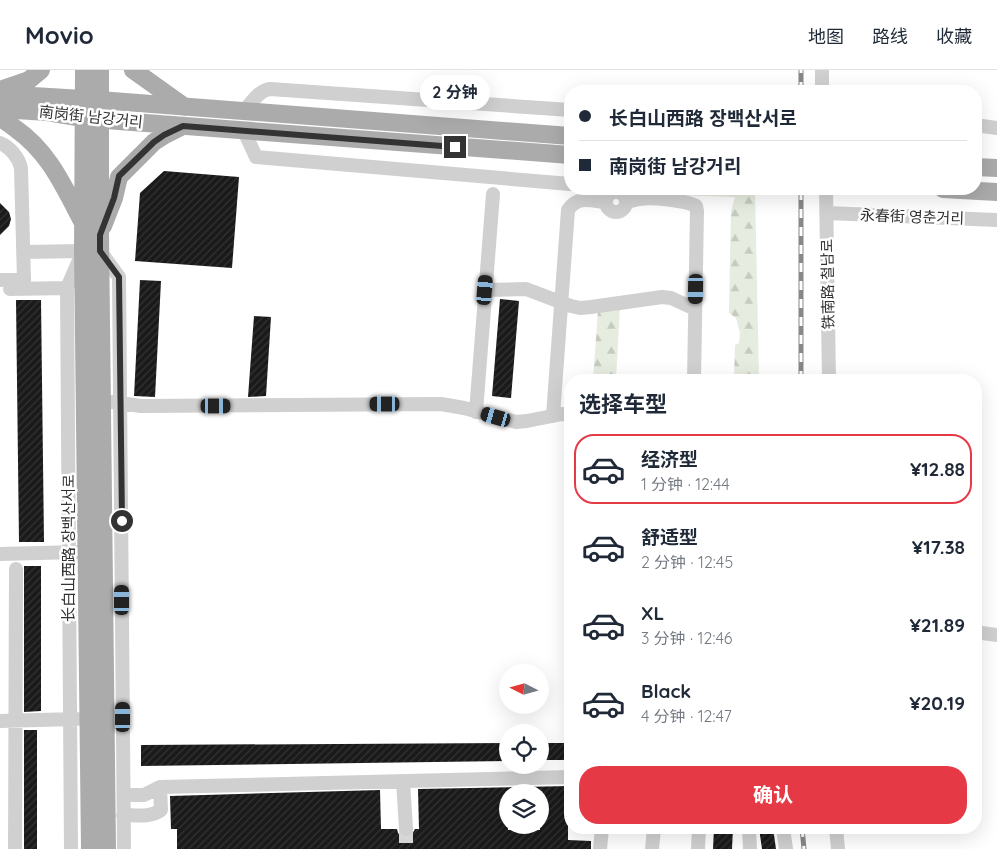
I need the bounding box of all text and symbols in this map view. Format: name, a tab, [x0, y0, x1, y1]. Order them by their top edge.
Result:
text: Movio	[25, 20, 94, 50]
text: 地图	[808, 25, 844, 48]
text: 路线	[872, 25, 908, 48]
text: 收藏	[936, 25, 972, 48]
callout: 2 分钟	[420, 75, 490, 110]
text: 2 分钟	[432, 82, 478, 102]
street label: 南岗街 남강거리	[38, 102, 144, 131]
text: 长白山西路 장백산서로	[609, 106, 797, 130]
route end	[444, 136, 466, 158]
text: 南岗街 남강거리	[609, 154, 741, 178]
street label: 永春街 영춘거리	[860, 205, 964, 228]
street label: 铁南路 철남로	[817, 239, 838, 329]
car	[476, 274, 493, 306]
car	[688, 274, 703, 304]
text: 选择车型	[579, 390, 667, 418]
car	[370, 397, 400, 412]
car	[201, 399, 231, 414]
car	[479, 406, 512, 428]
icon: car	[581, 447, 626, 492]
text: 经济型	[641, 447, 698, 471]
text: ¥12.88	[910, 457, 965, 481]
street label: 长白山西路 장백산서로	[59, 474, 78, 622]
text: 1 分钟 · 12:44	[641, 474, 730, 494]
route start	[111, 510, 133, 532]
icon: car	[581, 525, 626, 570]
text: 舒适型	[641, 525, 698, 549]
text: ¥17.38	[912, 535, 965, 559]
text: 2 分钟 · 12:45	[641, 552, 733, 572]
car	[114, 585, 129, 615]
text: XL	[641, 601, 664, 625]
icon: car	[581, 603, 626, 648]
text: ¥21.89	[910, 613, 965, 637]
text: 3 分钟 · 12:46	[641, 628, 732, 648]
north arrow	[499, 664, 549, 714]
map controls	[499, 664, 549, 834]
text: Black	[641, 679, 691, 703]
icon: car	[581, 681, 626, 726]
text: ¥20.19	[909, 691, 965, 715]
car	[115, 702, 130, 732]
text: 4 分钟 · 12:47	[641, 706, 732, 726]
button: locate	[499, 724, 549, 774]
button: 确认	[579, 766, 967, 824]
button: layers	[499, 784, 549, 834]

